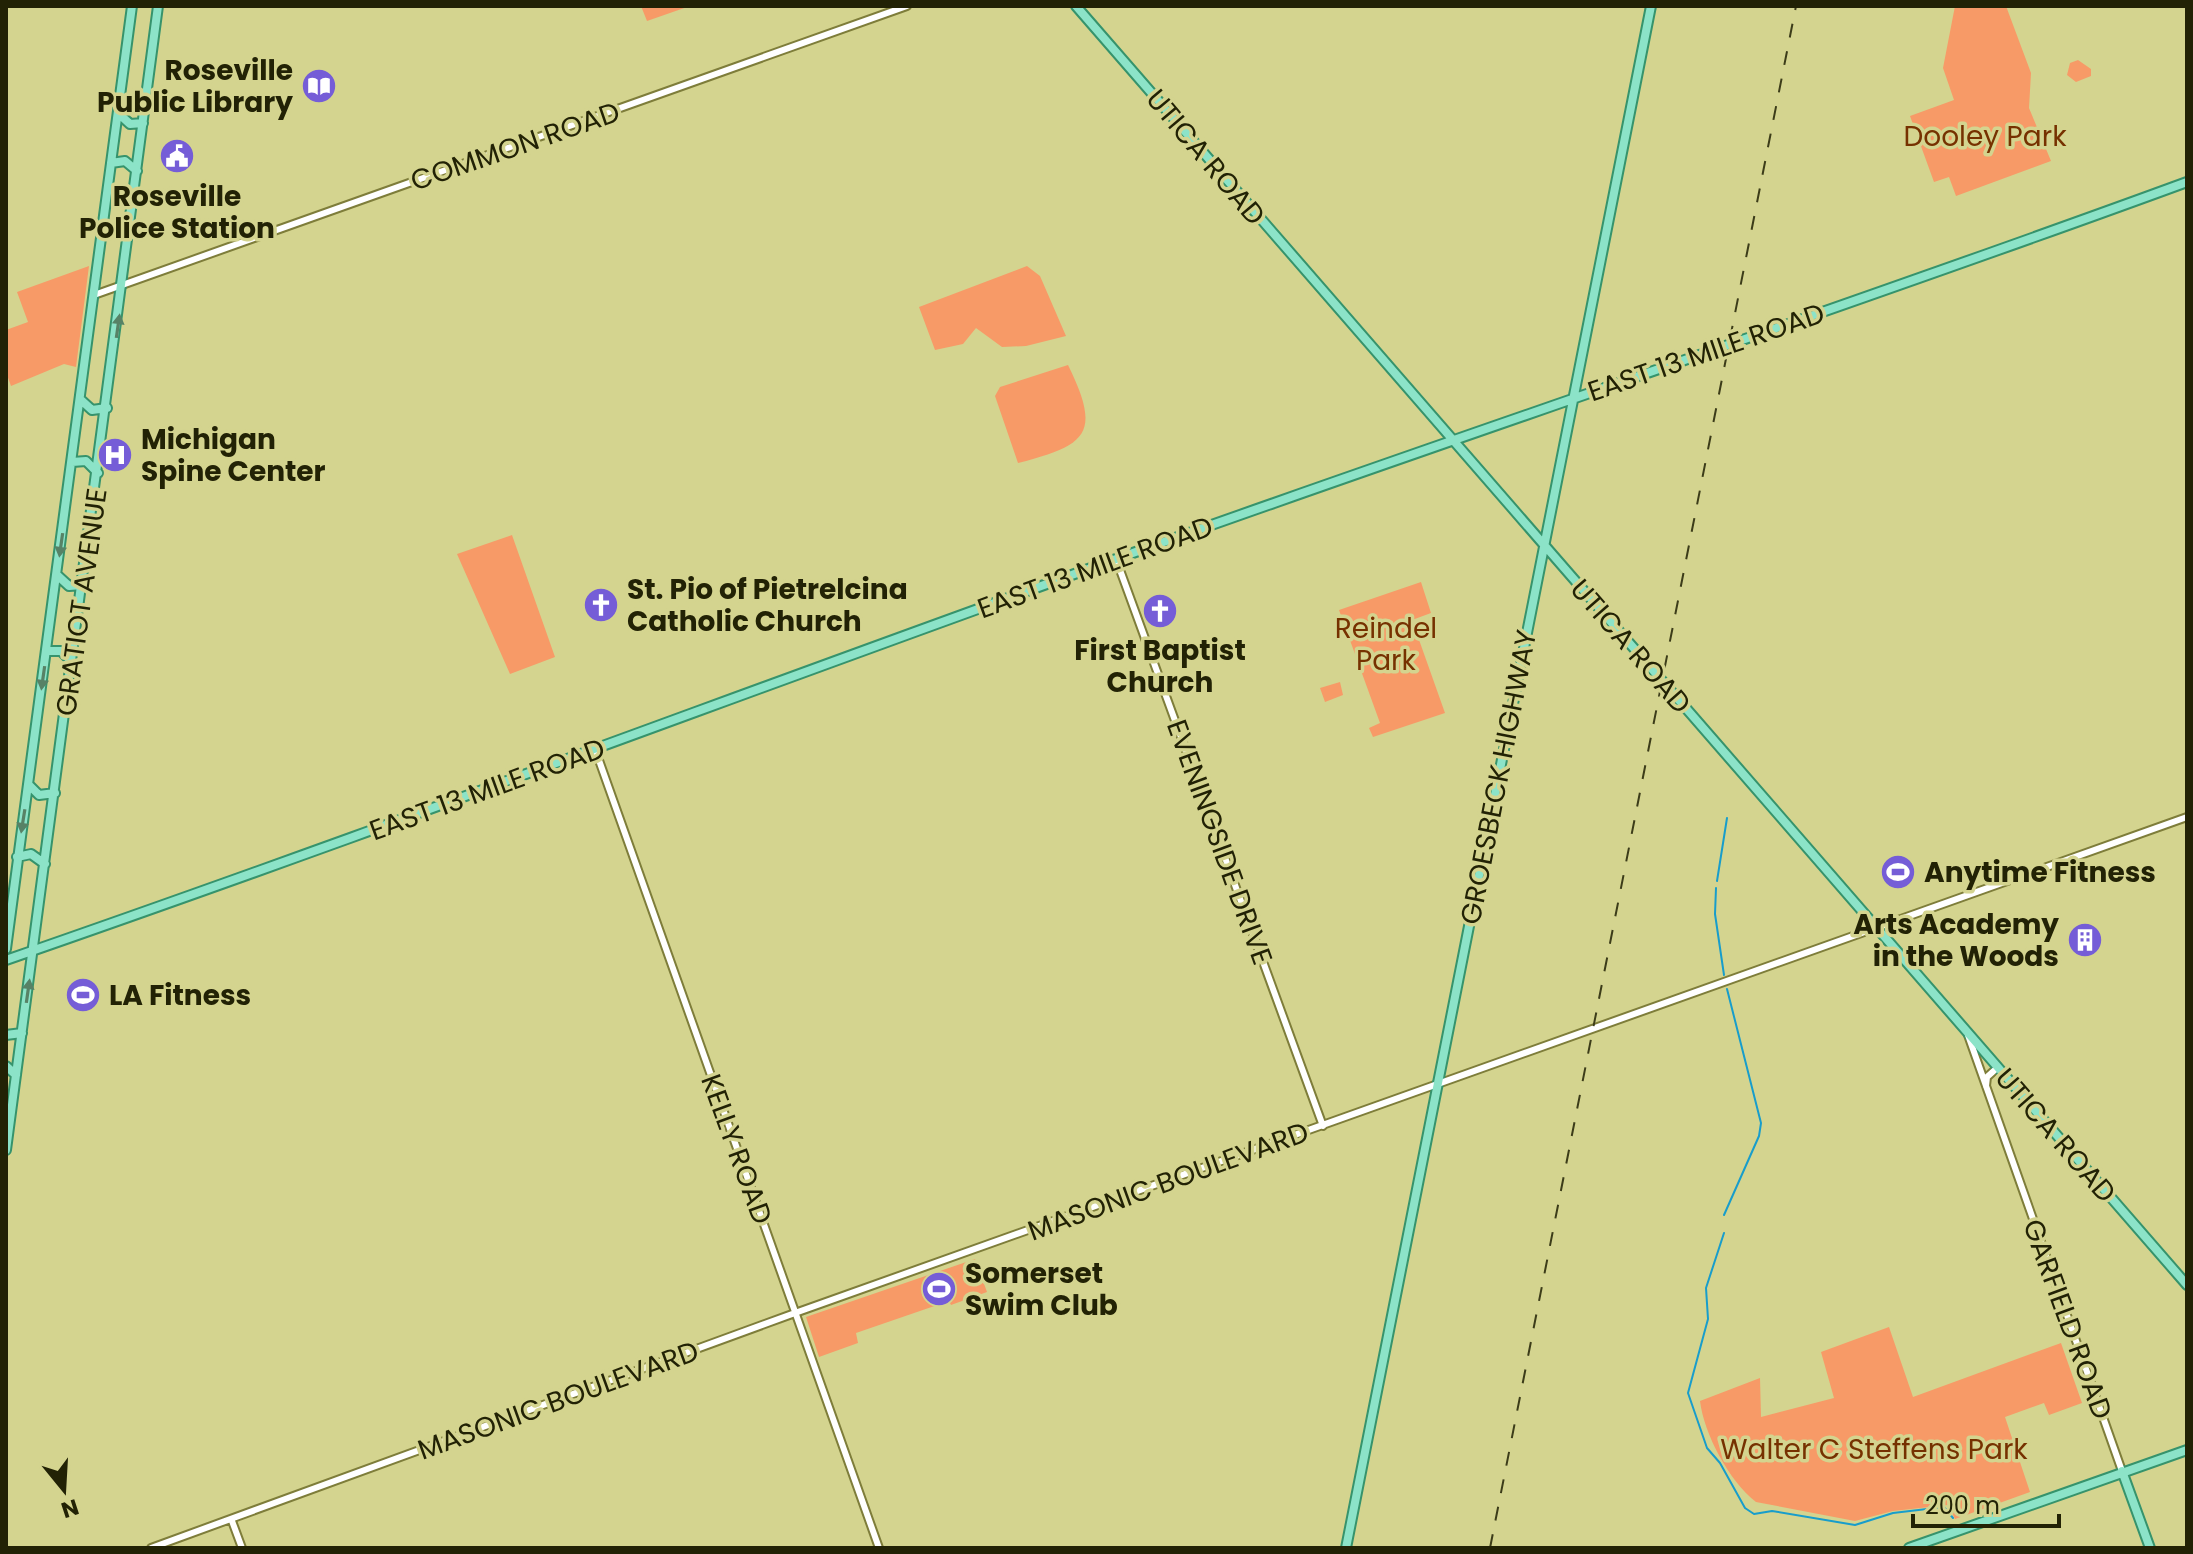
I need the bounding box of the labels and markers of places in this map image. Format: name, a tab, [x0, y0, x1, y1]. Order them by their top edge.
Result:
place label: Roseville Public Library	[97, 51, 293, 122]
library icon: Roseville Public Library	[300, 67, 338, 105]
public building icon: Roseville Police Station	[158, 137, 196, 175]
place label: Roseville Police Station	[79, 177, 275, 248]
place label: Michigan Spine Center	[141, 420, 326, 491]
hospital icon: Michigan Spine Center	[96, 436, 134, 474]
place label: St. Pio of Pietrelcina Catholic Church	[627, 570, 908, 641]
church icon: St. Pio of Pietrelcina Catholic Church	[582, 586, 620, 624]
church icon: First Baptist Church	[1141, 592, 1179, 630]
place label: First Baptist Church	[1074, 631, 1246, 702]
sports icon: Anytime Fitness	[1879, 853, 1917, 891]
place label: Anytime Fitness	[1924, 853, 2156, 892]
place label: Arts Academy in the Woods	[1853, 905, 2059, 976]
building icon: Arts Academy in the Woods	[2066, 921, 2104, 959]
sports icon: LA Fitness	[64, 976, 102, 1014]
place label: LA Fitness	[109, 976, 251, 1015]
place label: Somerset Swim Club	[965, 1254, 1118, 1325]
sports icon: Somerset Swim Club	[920, 1270, 958, 1308]

